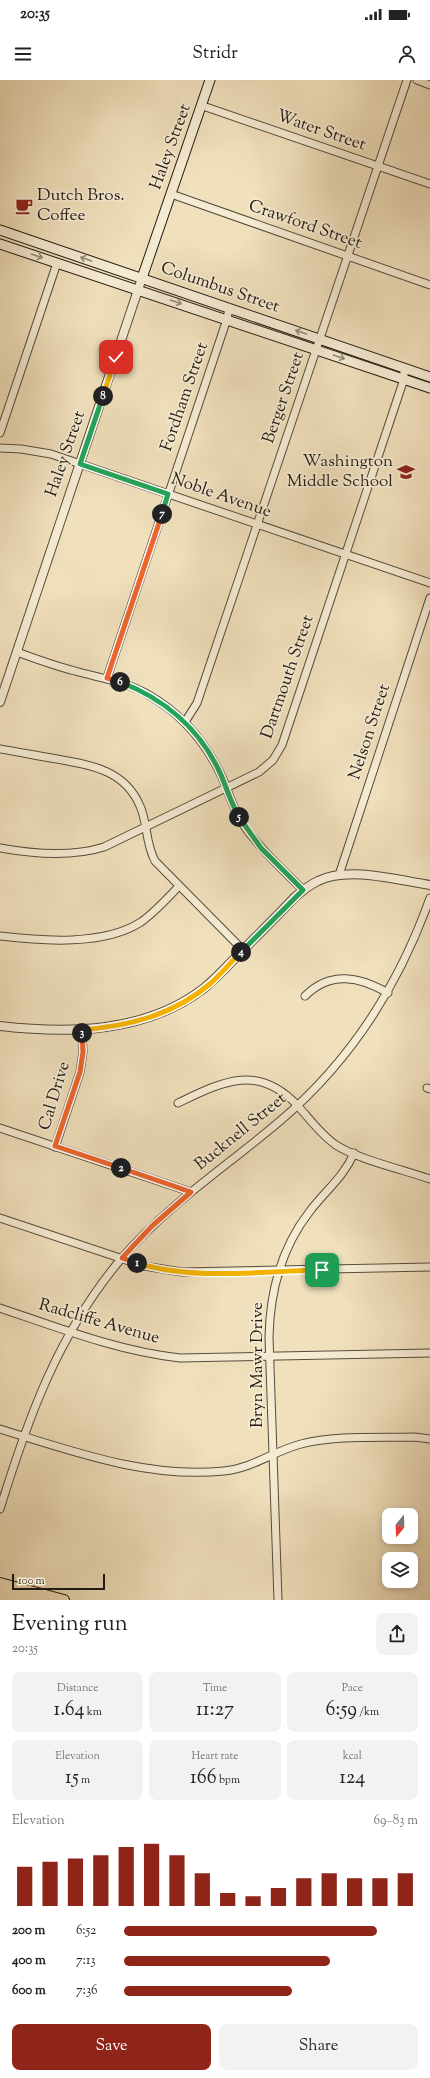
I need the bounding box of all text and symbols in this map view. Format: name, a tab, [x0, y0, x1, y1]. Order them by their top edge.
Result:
text: 20:35	[20, 4, 50, 25]
text: Stridr	[192, 41, 238, 67]
icon: menu	[12, 43, 34, 65]
icon: person	[396, 43, 418, 65]
street label: Haley Street	[144, 101, 198, 193]
street label: Water Street	[273, 104, 369, 158]
place label: Dutch Bros. Coffee	[37, 184, 125, 228]
street label: Crawford Street	[245, 194, 365, 256]
cafe icon: Dutch Bros. Coffee	[14, 196, 34, 216]
one-way arrow	[31, 253, 43, 261]
one-way arrow	[79, 255, 92, 262]
street label: Columbus Street	[157, 256, 283, 320]
one-way arrow	[169, 299, 182, 306]
one-way arrow	[294, 328, 307, 335]
street label: Fordham Street	[155, 339, 215, 455]
pin	[99, 340, 133, 374]
icon: check	[105, 346, 127, 368]
street label: Berger Street	[257, 349, 311, 447]
one-way arrow	[332, 354, 344, 362]
pin: 8	[93, 386, 113, 406]
text: 8	[100, 388, 106, 404]
street label: Haley Street	[40, 408, 92, 500]
place label: Washington Middle School	[287, 450, 393, 494]
school or university icon: Washington Middle School	[396, 462, 416, 482]
street label: Noble Avenue	[168, 468, 274, 524]
pin: 7	[152, 504, 172, 524]
text: 7	[159, 506, 165, 522]
street label: Dartmouth Street	[256, 612, 320, 742]
pin: 6	[110, 672, 130, 692]
text: 6	[117, 674, 123, 690]
street label: Nelson Street	[343, 681, 397, 783]
pin: 5	[229, 807, 249, 827]
text: 5	[237, 809, 241, 825]
pin: 4	[231, 942, 251, 962]
text: 4	[238, 944, 244, 960]
pin: 3	[72, 1023, 92, 1043]
text: 3	[80, 1025, 84, 1041]
street label: Cal Drive	[33, 1059, 77, 1133]
street label: Bucknell Street	[190, 1087, 292, 1177]
pin: 2	[111, 1158, 131, 1178]
text: 2	[118, 1160, 124, 1176]
pin: 1	[127, 1253, 147, 1273]
pin	[305, 1253, 339, 1287]
text: 1	[135, 1255, 139, 1271]
icon: arrive	[311, 1259, 333, 1281]
street label: Radcliffe Avenue	[36, 1293, 162, 1351]
street label: Bryn Mawr Drive	[246, 1302, 270, 1428]
north arrow	[382, 1508, 418, 1544]
map controls	[382, 1508, 418, 1588]
button: layers	[382, 1552, 418, 1588]
scale bar	[12, 1572, 105, 1591]
text: 100 m	[18, 1573, 45, 1589]
text: Evening run	[12, 1609, 128, 1641]
button: share	[376, 1613, 418, 1655]
text: 20:35	[12, 1640, 38, 1658]
text: Distance	[57, 1680, 98, 1696]
text: Time	[203, 1680, 227, 1696]
text: Pace	[342, 1680, 363, 1696]
text: 1.64	[53, 1696, 84, 1725]
text: 11:27	[196, 1696, 234, 1725]
text: 6:59	[325, 1696, 357, 1725]
text: km	[84, 1704, 102, 1720]
text: /km	[357, 1704, 379, 1720]
text: Elevation	[55, 1748, 100, 1764]
text: Heart rate	[192, 1748, 238, 1764]
text: kcal	[343, 1748, 362, 1764]
text: 15	[65, 1764, 79, 1793]
text: 166	[190, 1764, 217, 1793]
text: 124	[339, 1764, 365, 1793]
text: m	[79, 1772, 90, 1788]
text: bpm	[217, 1772, 240, 1788]
text: Elevation	[12, 1812, 65, 1830]
text: 69–83 m	[373, 1812, 418, 1830]
text: 200 m	[12, 1922, 45, 1940]
text: 6:52	[76, 1922, 96, 1940]
text: 400 m	[12, 1952, 46, 1970]
text: 7:13	[76, 1952, 96, 1970]
text: 600 m	[12, 1982, 46, 2000]
text: 7:36	[76, 1982, 98, 2000]
button: Save	[12, 2024, 211, 2070]
button: Share	[219, 2024, 418, 2070]

